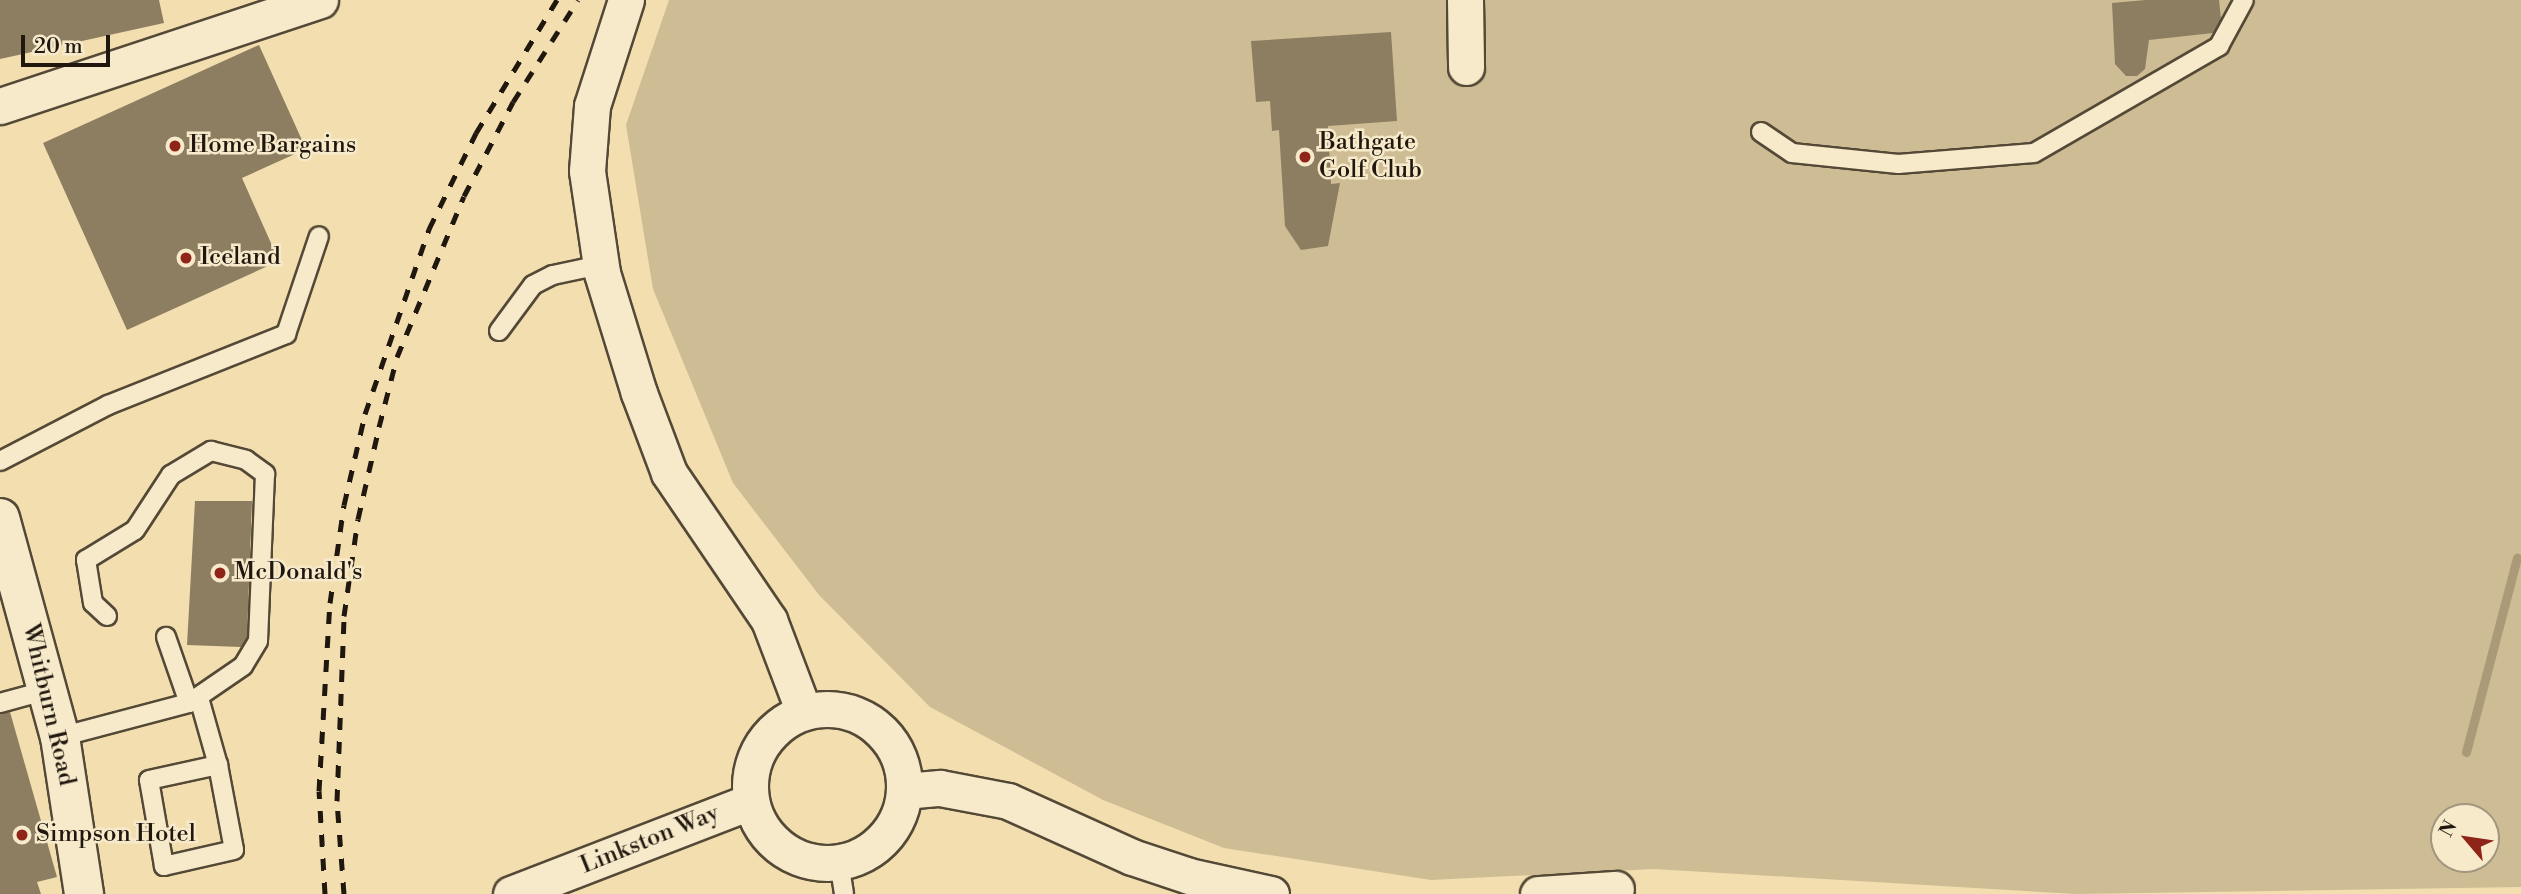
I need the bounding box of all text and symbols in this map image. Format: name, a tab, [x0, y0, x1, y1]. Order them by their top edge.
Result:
scale bar	[24, 21, 114, 65]
text: 20 m	[34, 34, 83, 60]
place label: Bathgate Golf Club	[1319, 129, 1422, 185]
place label: Home Bargains	[189, 132, 356, 160]
marker: Home Bargains	[167, 138, 183, 154]
marker: Bathgate Golf Club	[1297, 149, 1313, 165]
place label: Iceland	[200, 244, 281, 272]
marker: Iceland	[178, 250, 194, 266]
place label: McDonald's	[234, 559, 363, 587]
marker: McDonald's	[212, 565, 228, 581]
street label: Whitburn Road	[15, 621, 81, 789]
street label: Linkston Way	[576, 799, 724, 881]
north arrow	[2430, 803, 2500, 873]
text: N	[2434, 816, 2463, 841]
place label: Simpson Hotel	[36, 821, 196, 849]
marker: Simpson Hotel	[14, 827, 30, 843]

